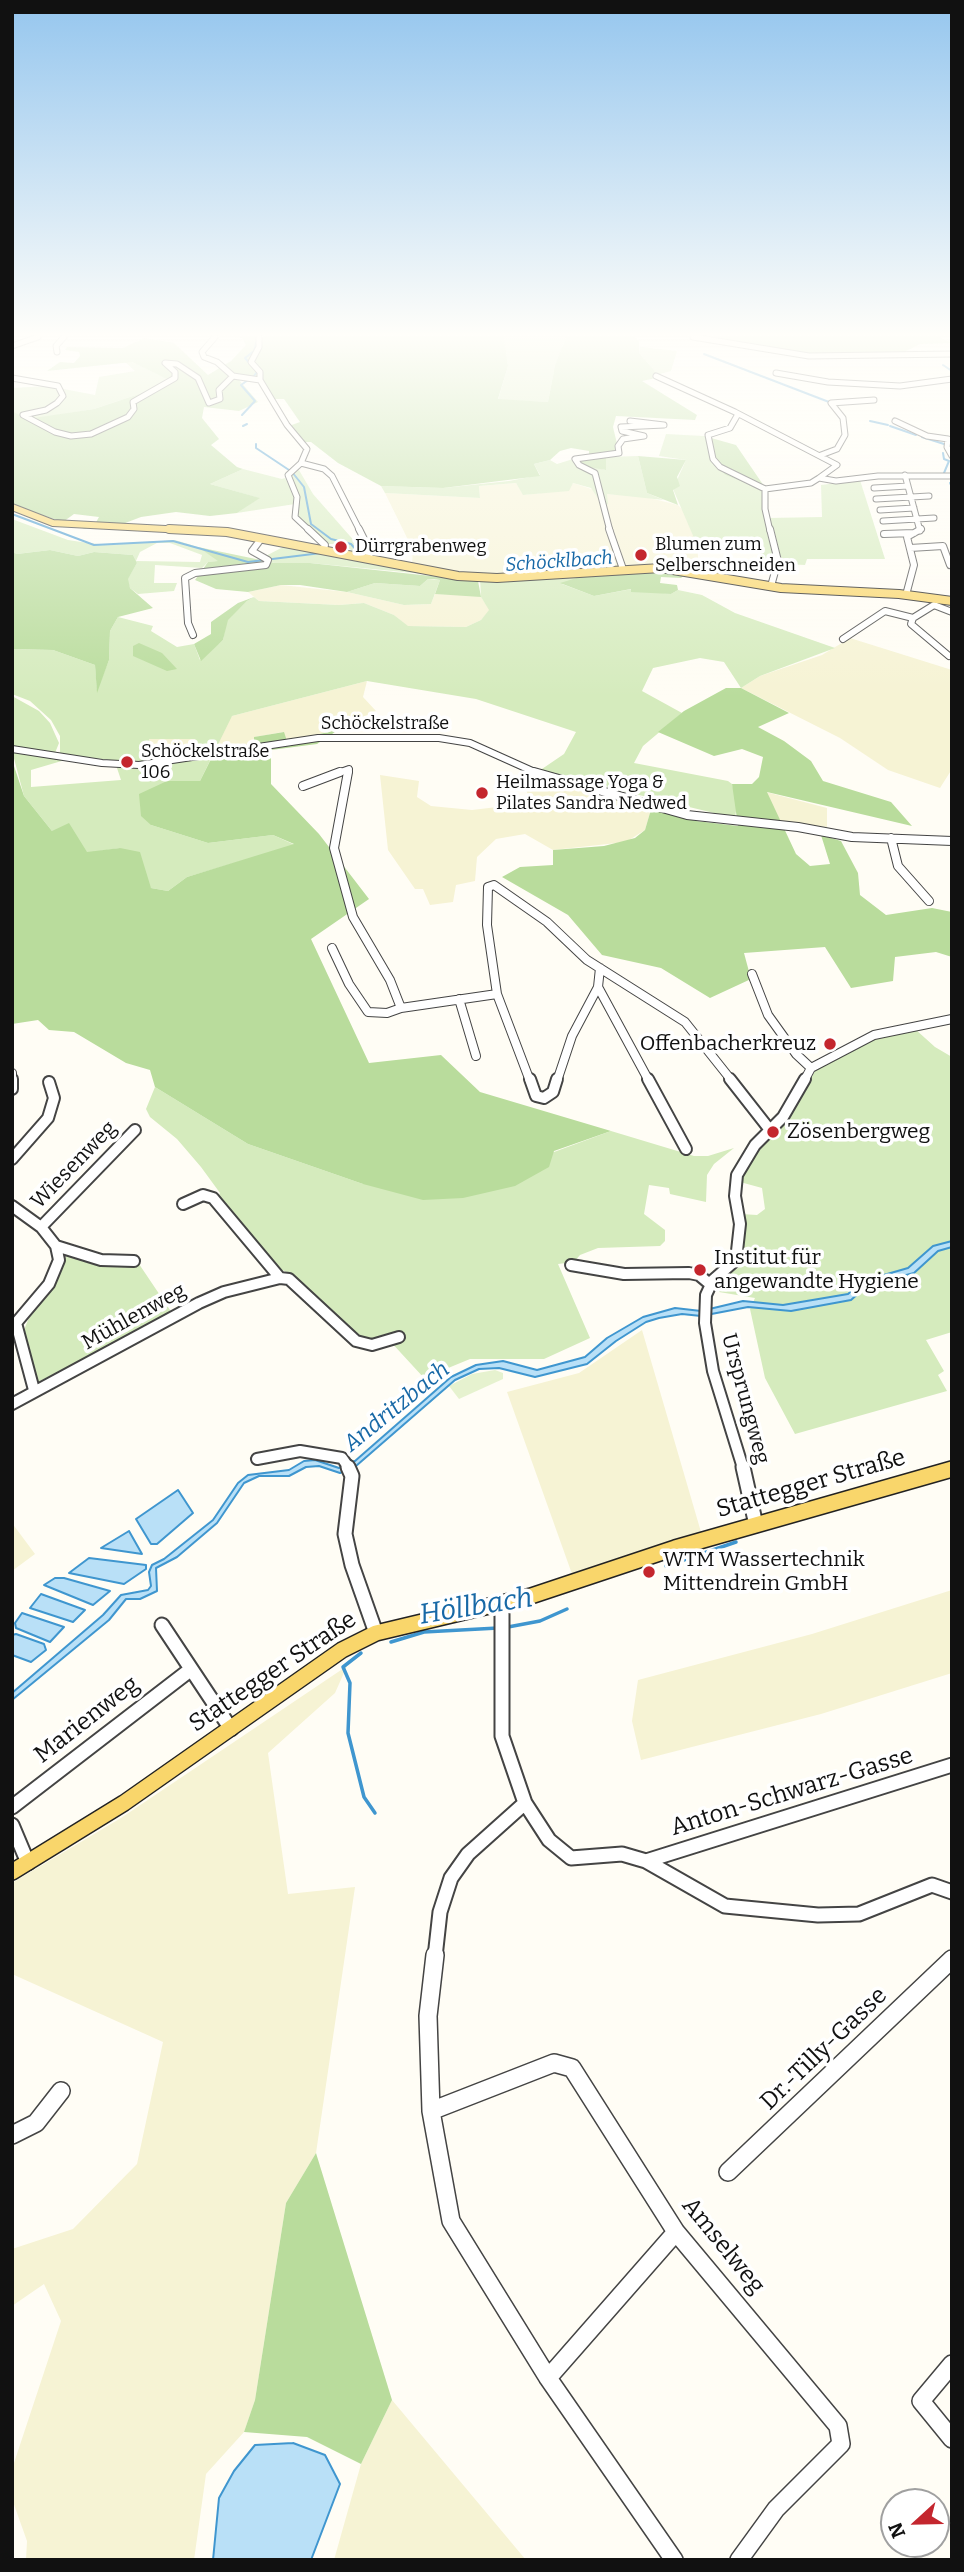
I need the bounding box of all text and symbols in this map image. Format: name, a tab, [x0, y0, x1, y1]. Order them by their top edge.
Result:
place label: Blumen zum Selberschneiden	[655, 534, 796, 576]
place label: Dürrgrabenweg	[355, 536, 486, 558]
marker: Dürrgrabenweg	[333, 539, 349, 555]
water label: Schöcklbach	[505, 547, 613, 577]
marker: Blumen zum Selberschneiden	[633, 547, 649, 563]
street label: Schöckelstraße	[321, 713, 449, 735]
place label: Schöckelstraße 106	[141, 741, 269, 784]
marker: Schöckelstraße 106	[119, 754, 135, 770]
place label: Heilmassage Yoga & Pilates Sandra Nedwed	[496, 772, 687, 814]
marker: Heilmassage Yoga & Pilates Sandra Nedwed	[474, 785, 490, 801]
place label: Offenbacherkreuz	[640, 1031, 816, 1057]
marker: Offenbacherkreuz	[822, 1036, 838, 1052]
street label: Wiesenweg	[26, 1116, 122, 1214]
place label: Zösenbergweg	[787, 1119, 930, 1145]
marker: Zösenbergweg	[765, 1124, 781, 1140]
place label: Institut für angewandte Hygiene	[714, 1245, 919, 1295]
marker: Institut für angewandte Hygiene	[692, 1262, 708, 1278]
street label: Mühlenweg	[78, 1278, 190, 1356]
street label: Ursprungweg	[716, 1331, 774, 1467]
water label: Andritzbach	[339, 1356, 455, 1458]
street label: Stattegger Straße	[713, 1443, 909, 1525]
place label: WTM Wassertechnik Mittendrein GmbH	[663, 1547, 865, 1597]
marker: WTM Wassertechnik Mittendrein GmbH	[641, 1564, 657, 1580]
water label: Höllbach	[417, 1581, 535, 1633]
street label: Stattegger Straße	[184, 1605, 362, 1739]
street label: Marienweg	[29, 1670, 145, 1770]
street label: Anton-Schwarz-Gasse	[667, 1741, 917, 1843]
street label: Dr.-Tilly-Gasse	[755, 1981, 893, 2117]
street label: Amselweg	[675, 2192, 771, 2300]
north arrow	[880, 2488, 950, 2558]
text: N	[884, 2519, 910, 2541]

